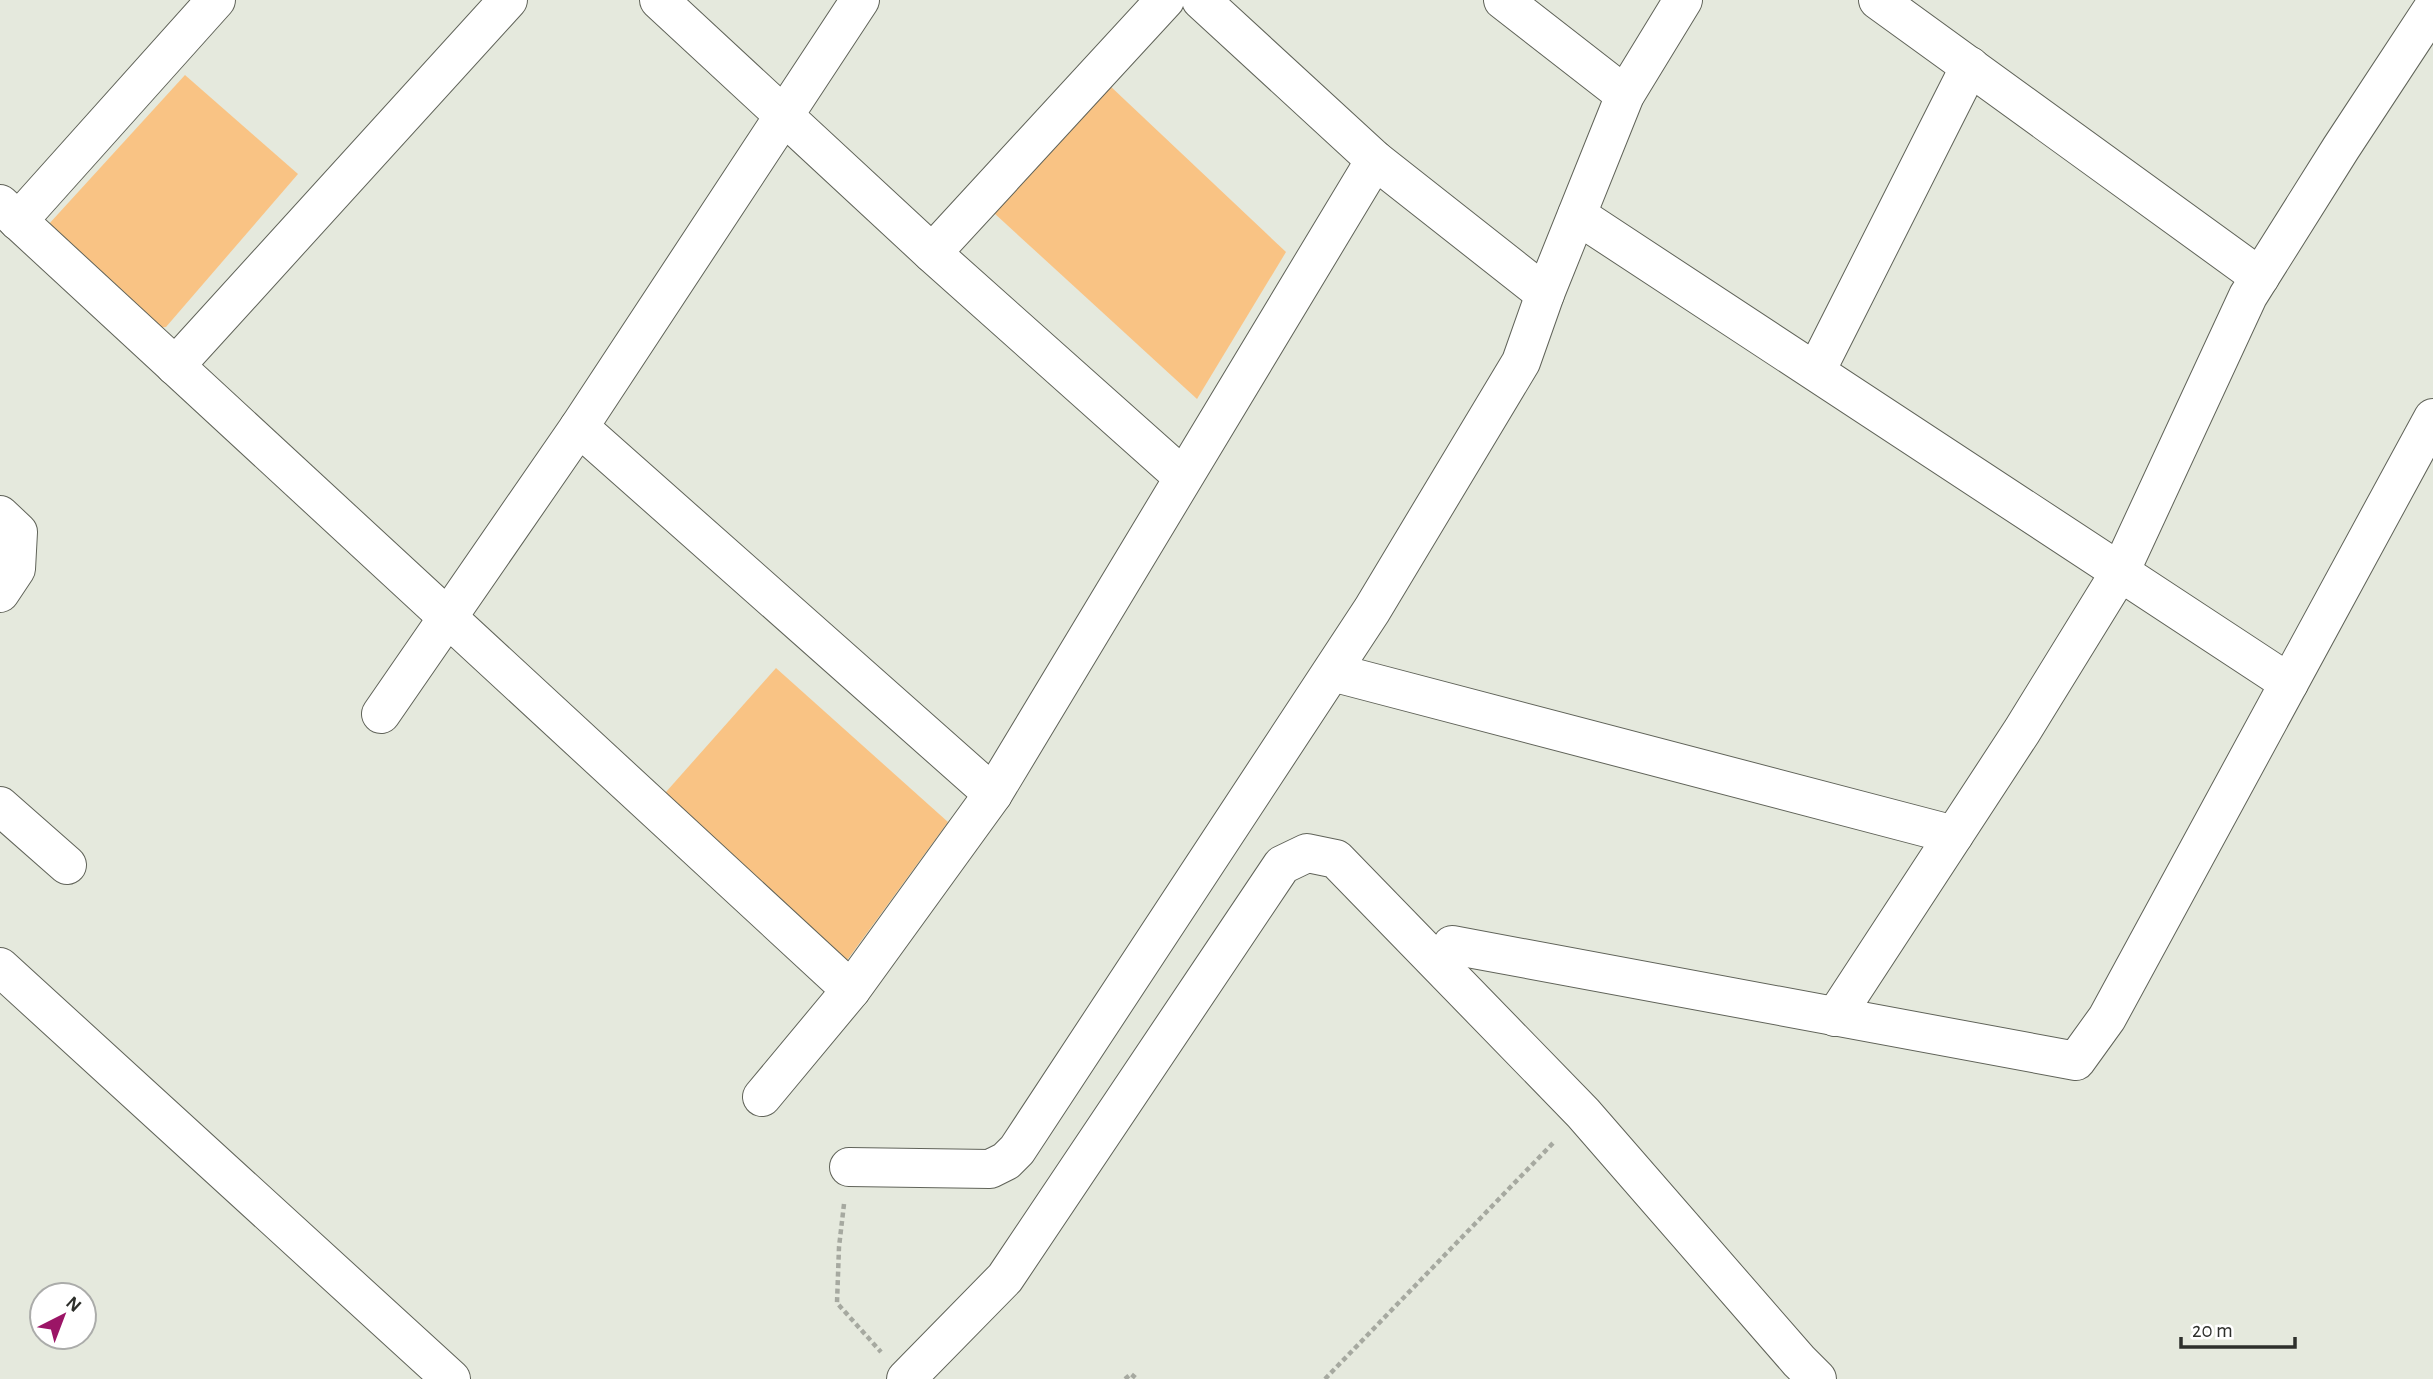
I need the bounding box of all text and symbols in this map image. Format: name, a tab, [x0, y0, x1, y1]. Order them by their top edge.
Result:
north arrow	[28, 1281, 98, 1351]
text: N	[62, 1293, 85, 1316]
scale bar	[2181, 1306, 2295, 1350]
text: 20 m	[2192, 1320, 2233, 1341]

